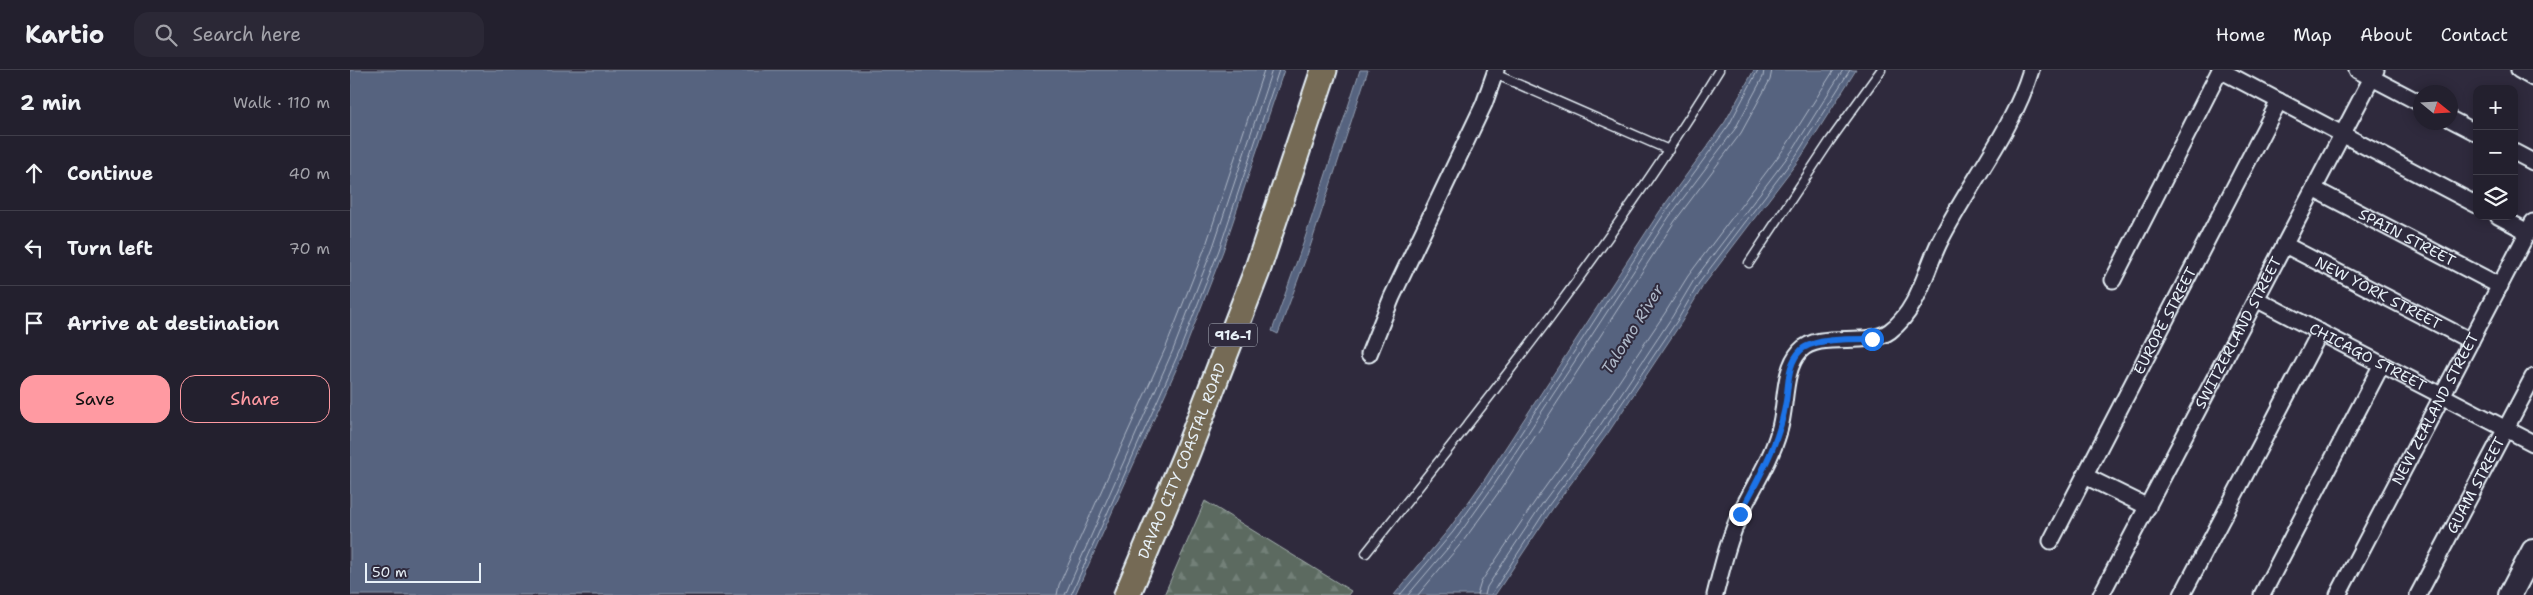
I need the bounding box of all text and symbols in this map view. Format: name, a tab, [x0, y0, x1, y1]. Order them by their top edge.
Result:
search box	[134, 12, 484, 57]
text: Kartio	[25, 19, 104, 51]
icon: search	[152, 21, 180, 49]
text: Search here	[192, 22, 301, 47]
text: Home	[2216, 23, 2265, 47]
text: Map	[2293, 23, 2332, 47]
text: About	[2360, 23, 2413, 47]
text: Contact	[2441, 23, 2508, 47]
north arrow	[2413, 85, 2458, 130]
map controls	[2473, 85, 2518, 220]
button: +	[2473, 85, 2518, 130]
text: 2 min	[20, 89, 81, 117]
text: Walk · 110 m	[233, 92, 330, 113]
button: −	[2473, 130, 2518, 175]
icon: ahead	[20, 159, 48, 187]
text: Continue	[67, 161, 153, 186]
text: 40 m	[288, 163, 330, 184]
button: layers	[2473, 175, 2518, 220]
street label: SPAIN STREET	[2355, 204, 2459, 271]
icon: left	[20, 234, 48, 262]
text: Turn left	[67, 236, 153, 261]
text: 70 m	[289, 238, 330, 259]
street label: NEW YORK STREET	[2312, 252, 2445, 334]
street label: SWITZERLAND STREET	[2190, 253, 2286, 412]
street label: EUROPE STREET	[2129, 264, 2201, 378]
water label: Talomo River	[1596, 280, 1669, 378]
icon: arrive	[20, 309, 48, 337]
text: Arrive at destination	[67, 311, 279, 336]
street label: CHICAGO STREET	[2306, 318, 2430, 396]
road number: 916-1	[1209, 324, 1257, 346]
route start	[1861, 328, 1884, 351]
street label: NEW ZEALAND STREET	[2387, 329, 2483, 489]
street label: DAVAO CITY COASTAL ROAD	[1133, 360, 1231, 562]
button: Save	[20, 375, 170, 423]
button: Share	[180, 375, 330, 423]
street label: GUAM STREET	[2442, 433, 2510, 537]
route end	[1729, 503, 1752, 526]
scale bar	[365, 560, 481, 583]
text: 50 m	[372, 563, 407, 581]

